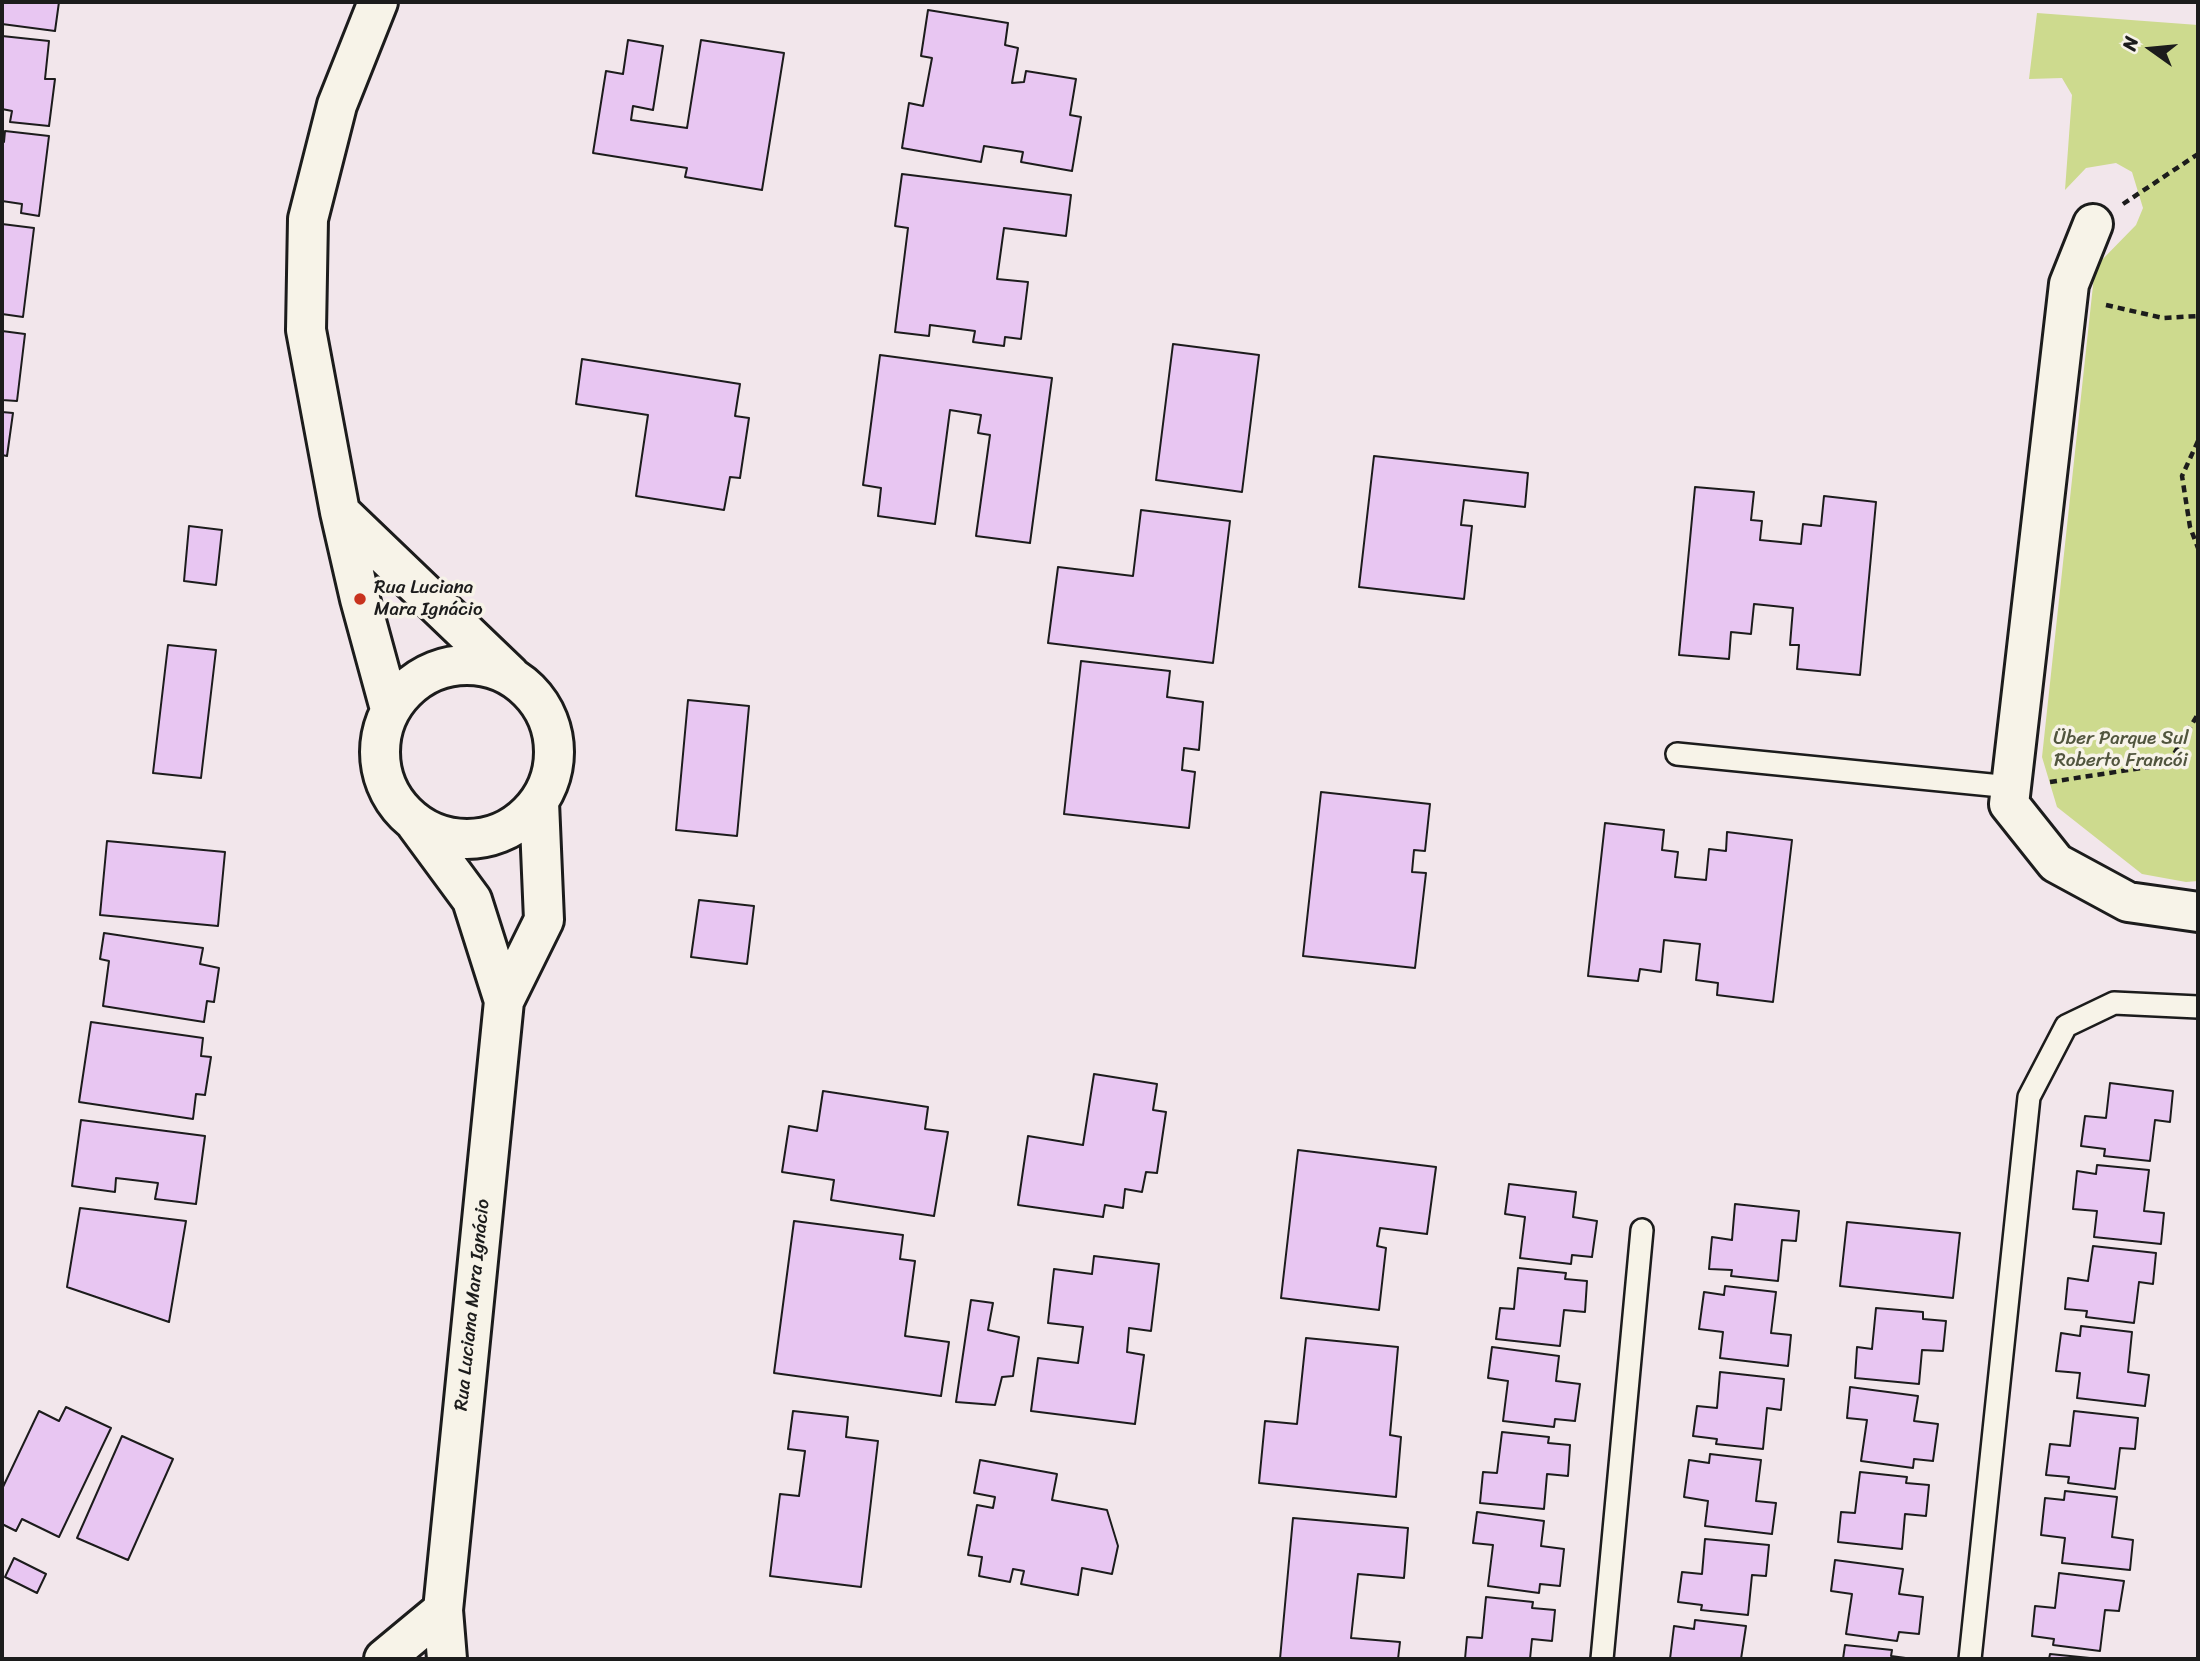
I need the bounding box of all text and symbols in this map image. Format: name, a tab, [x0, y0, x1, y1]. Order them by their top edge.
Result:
north arrow	[2116, 14, 2186, 84]
text: N	[2113, 33, 2148, 54]
place label: Rua Luciana Mara Ignácio	[374, 577, 483, 621]
marker: Rua Luciana Mara Ignácio	[352, 591, 368, 607]
park label: Über Parque Sul Roberto Francói	[2053, 728, 2189, 772]
street label: Rua Luciana Mara Ignácio	[451, 1198, 495, 1412]

